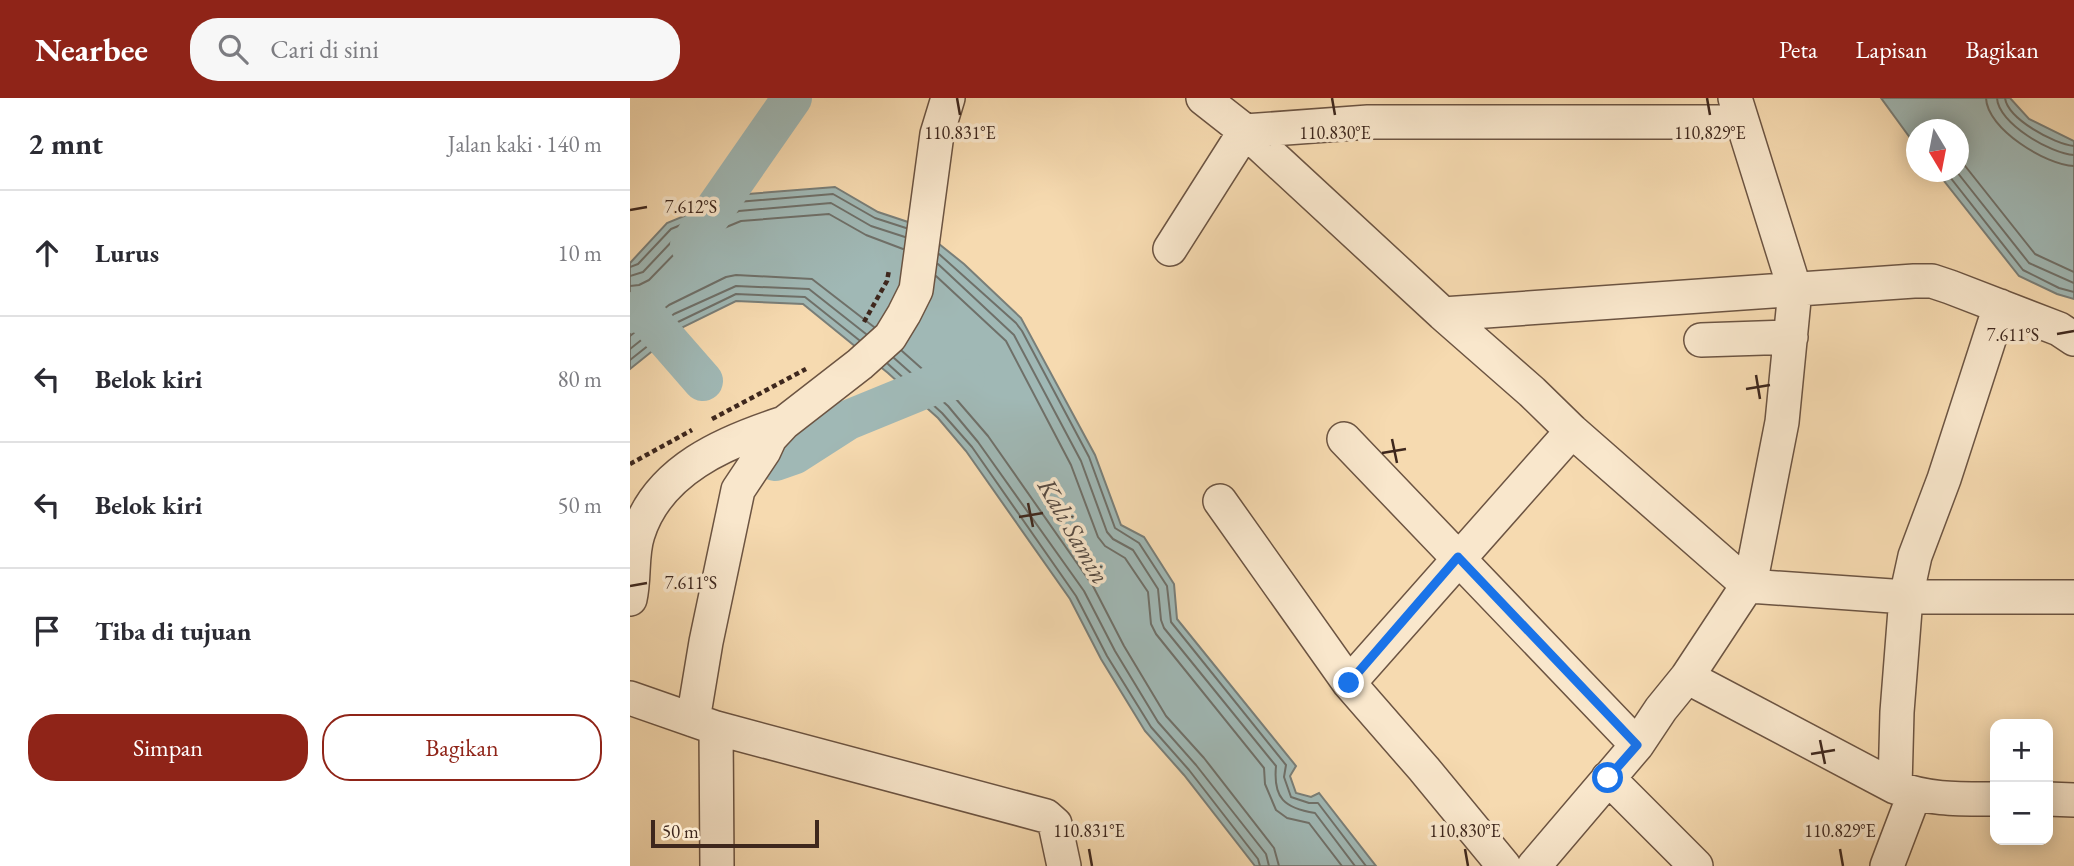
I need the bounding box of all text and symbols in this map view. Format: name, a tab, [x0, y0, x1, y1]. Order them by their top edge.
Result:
search box	[190, 18, 680, 81]
text: Nearbee	[35, 28, 148, 71]
icon: search	[214, 30, 252, 68]
text: Cari di sini	[270, 32, 379, 66]
text: Peta	[1779, 34, 1818, 65]
text: Lapisan	[1856, 34, 1928, 65]
text: Bagikan	[1966, 34, 2039, 65]
north arrow	[1906, 119, 1969, 182]
text: 110.831°E	[924, 121, 996, 144]
text: 110.830°E	[1299, 121, 1371, 144]
text: 110.829°E	[1674, 121, 1746, 144]
text: 2 mnt	[28, 124, 103, 163]
text: Jalan kaki · 140 m	[448, 129, 602, 159]
text: 7.612°S	[665, 195, 717, 218]
icon: ahead	[28, 234, 66, 272]
text: Lurus	[95, 236, 159, 270]
text: 10 m	[557, 238, 602, 268]
text: 7.611°S	[1987, 323, 2039, 346]
icon: left	[28, 360, 66, 398]
text: Belok kiri	[95, 362, 202, 396]
text: 80 m	[557, 364, 602, 394]
water label: Kali Samin	[1030, 471, 1118, 590]
icon: left	[28, 486, 66, 524]
text: Belok kiri	[95, 488, 202, 522]
text: 50 m	[557, 490, 602, 520]
text: 7.611°S	[665, 571, 717, 594]
icon: arrive	[28, 612, 66, 650]
text: Tiba di tujuan	[95, 614, 251, 648]
route end	[1333, 667, 1364, 698]
button: Simpan	[28, 714, 308, 781]
button: Bagikan	[322, 714, 602, 781]
map controls	[1990, 719, 2053, 845]
button: +	[1990, 719, 2053, 782]
route start	[1592, 762, 1623, 793]
button: −	[1990, 782, 2053, 845]
scale bar	[651, 817, 819, 849]
text: 50 m	[662, 819, 699, 844]
text: 110.831°E	[1053, 819, 1125, 842]
text: 110.830°E	[1429, 819, 1501, 842]
text: 110.829°E	[1804, 819, 1876, 842]

